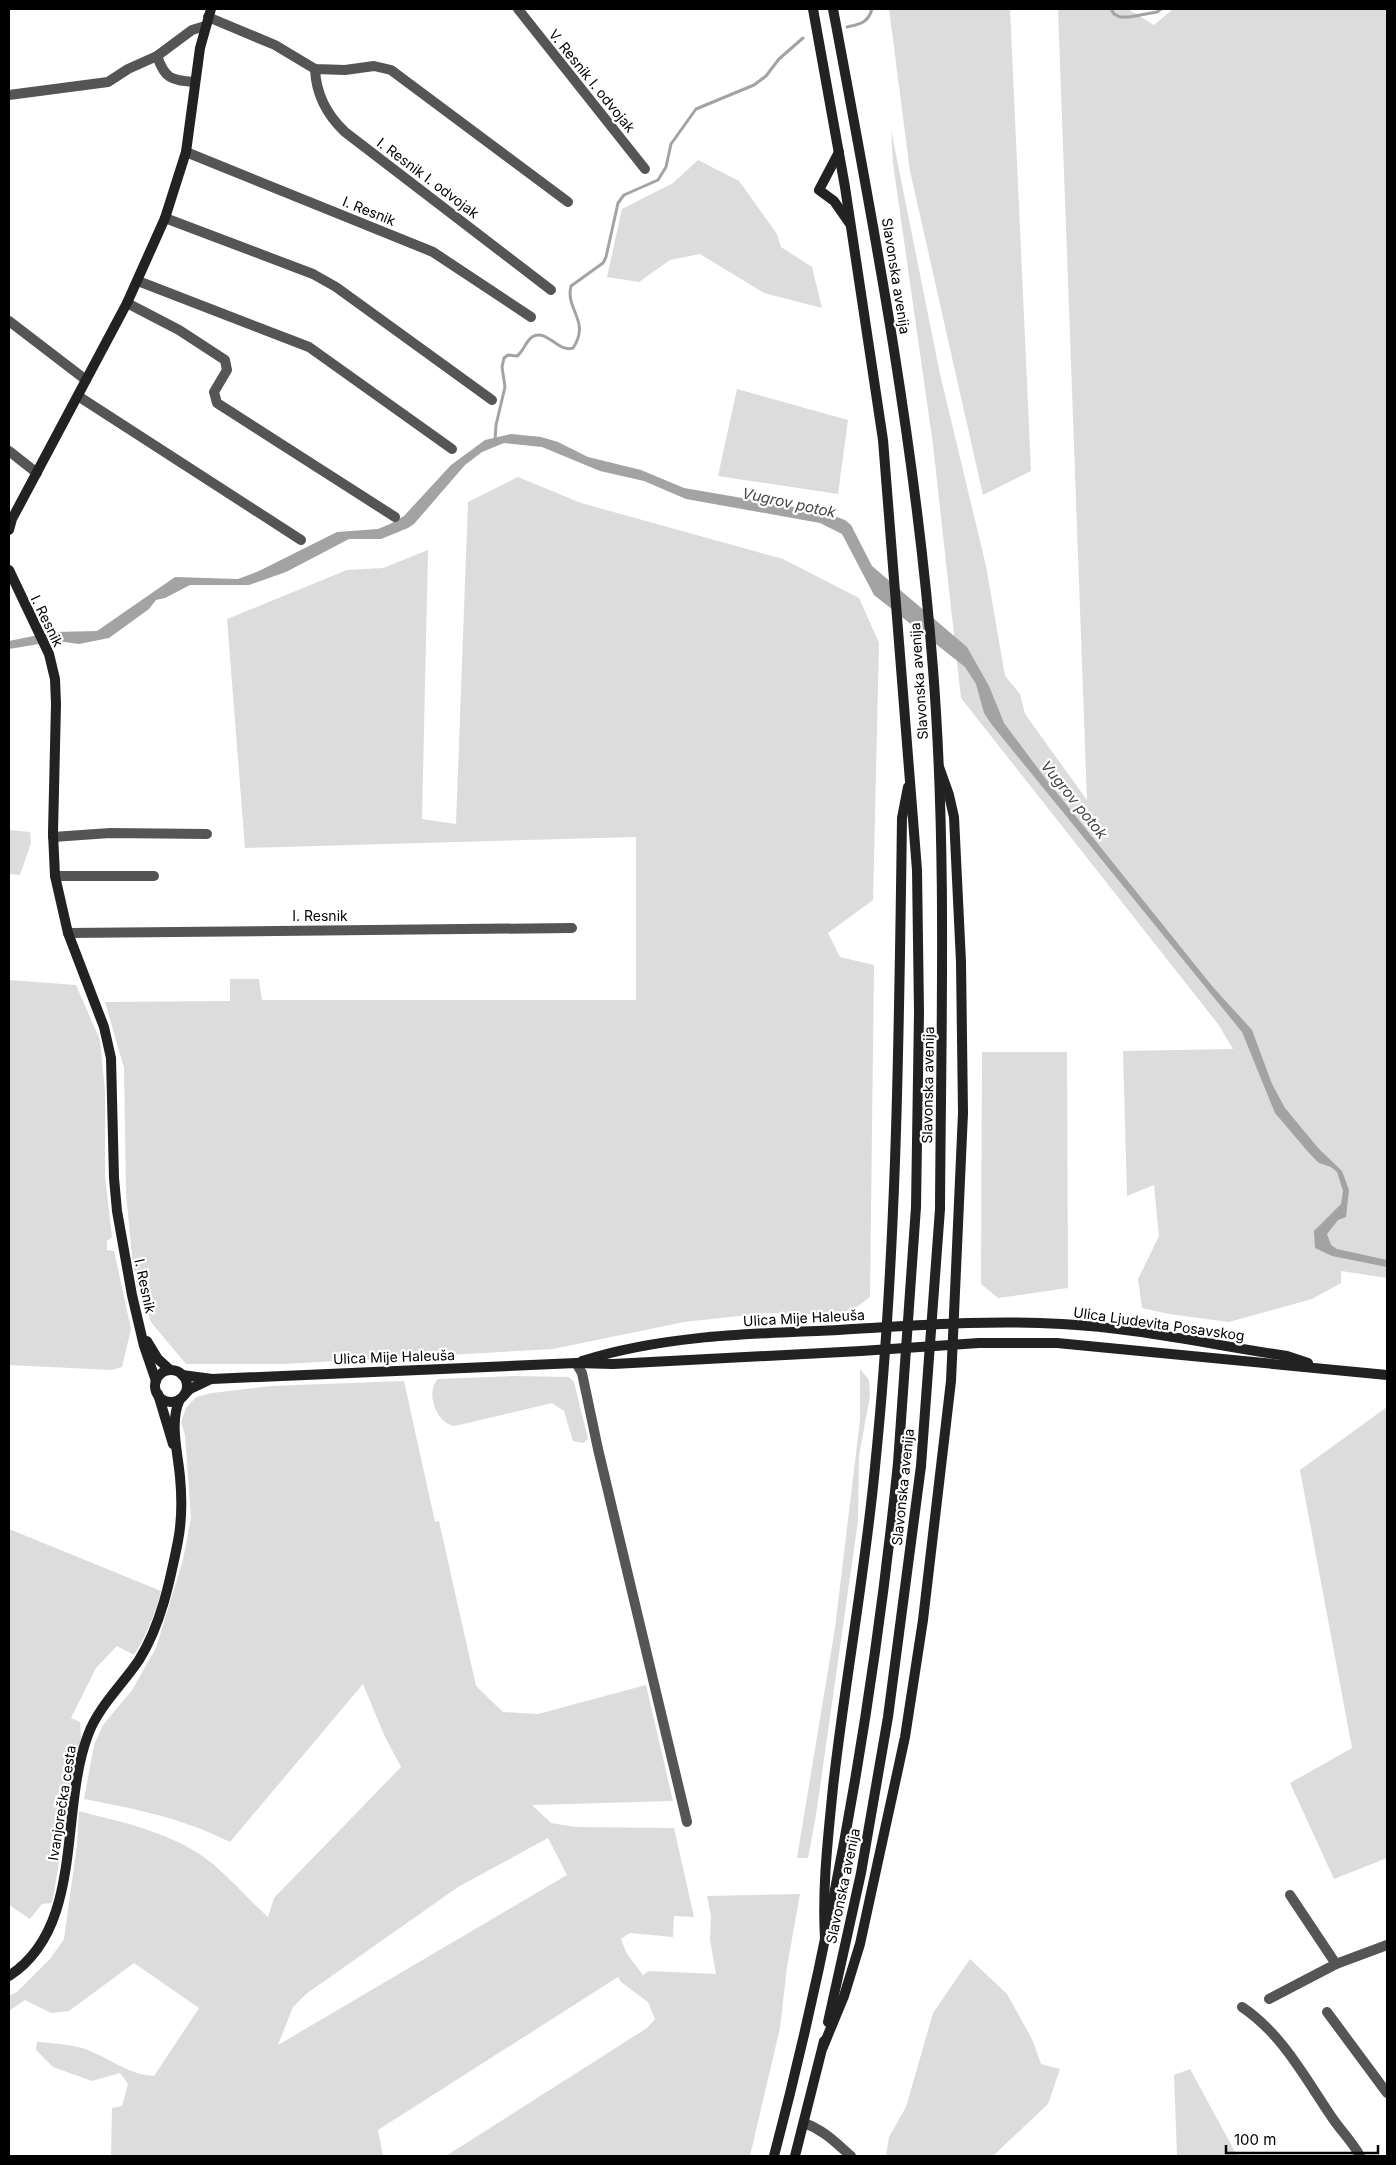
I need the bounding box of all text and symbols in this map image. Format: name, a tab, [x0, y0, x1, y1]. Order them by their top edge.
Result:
street label: V. Resnik I. odvojak	[546, 26, 639, 136]
street label: I. Resnik I. odvojak	[374, 134, 483, 222]
street label: I. Resnik	[340, 192, 398, 229]
street label: Slavonska avenija	[879, 217, 914, 335]
water label: Vugrov potok	[740, 483, 838, 522]
street label: I. Resnik	[28, 592, 67, 650]
street label: Slavonska avenija	[906, 622, 931, 740]
water label: Vugrov potok	[1037, 757, 1112, 843]
street label: I. Resnik	[292, 907, 348, 924]
street label: Slavonska avenija	[918, 1026, 937, 1144]
street label: I. Resnik	[131, 1257, 160, 1315]
street label: Ulica Ljudevita Posavskog	[1072, 1303, 1246, 1344]
street label: Ulica Mije Haleuša	[743, 1306, 865, 1329]
street label: Ulica Mije Haleuša	[333, 1346, 455, 1367]
street label: Slavonska avenija	[888, 1428, 917, 1546]
street label: Ivanjorečka cesta	[44, 1744, 79, 1862]
street label: Slavonska avenija	[822, 1827, 863, 1945]
scale bar	[1226, 2122, 1378, 2154]
text: 100 m	[1234, 2130, 1276, 2149]

